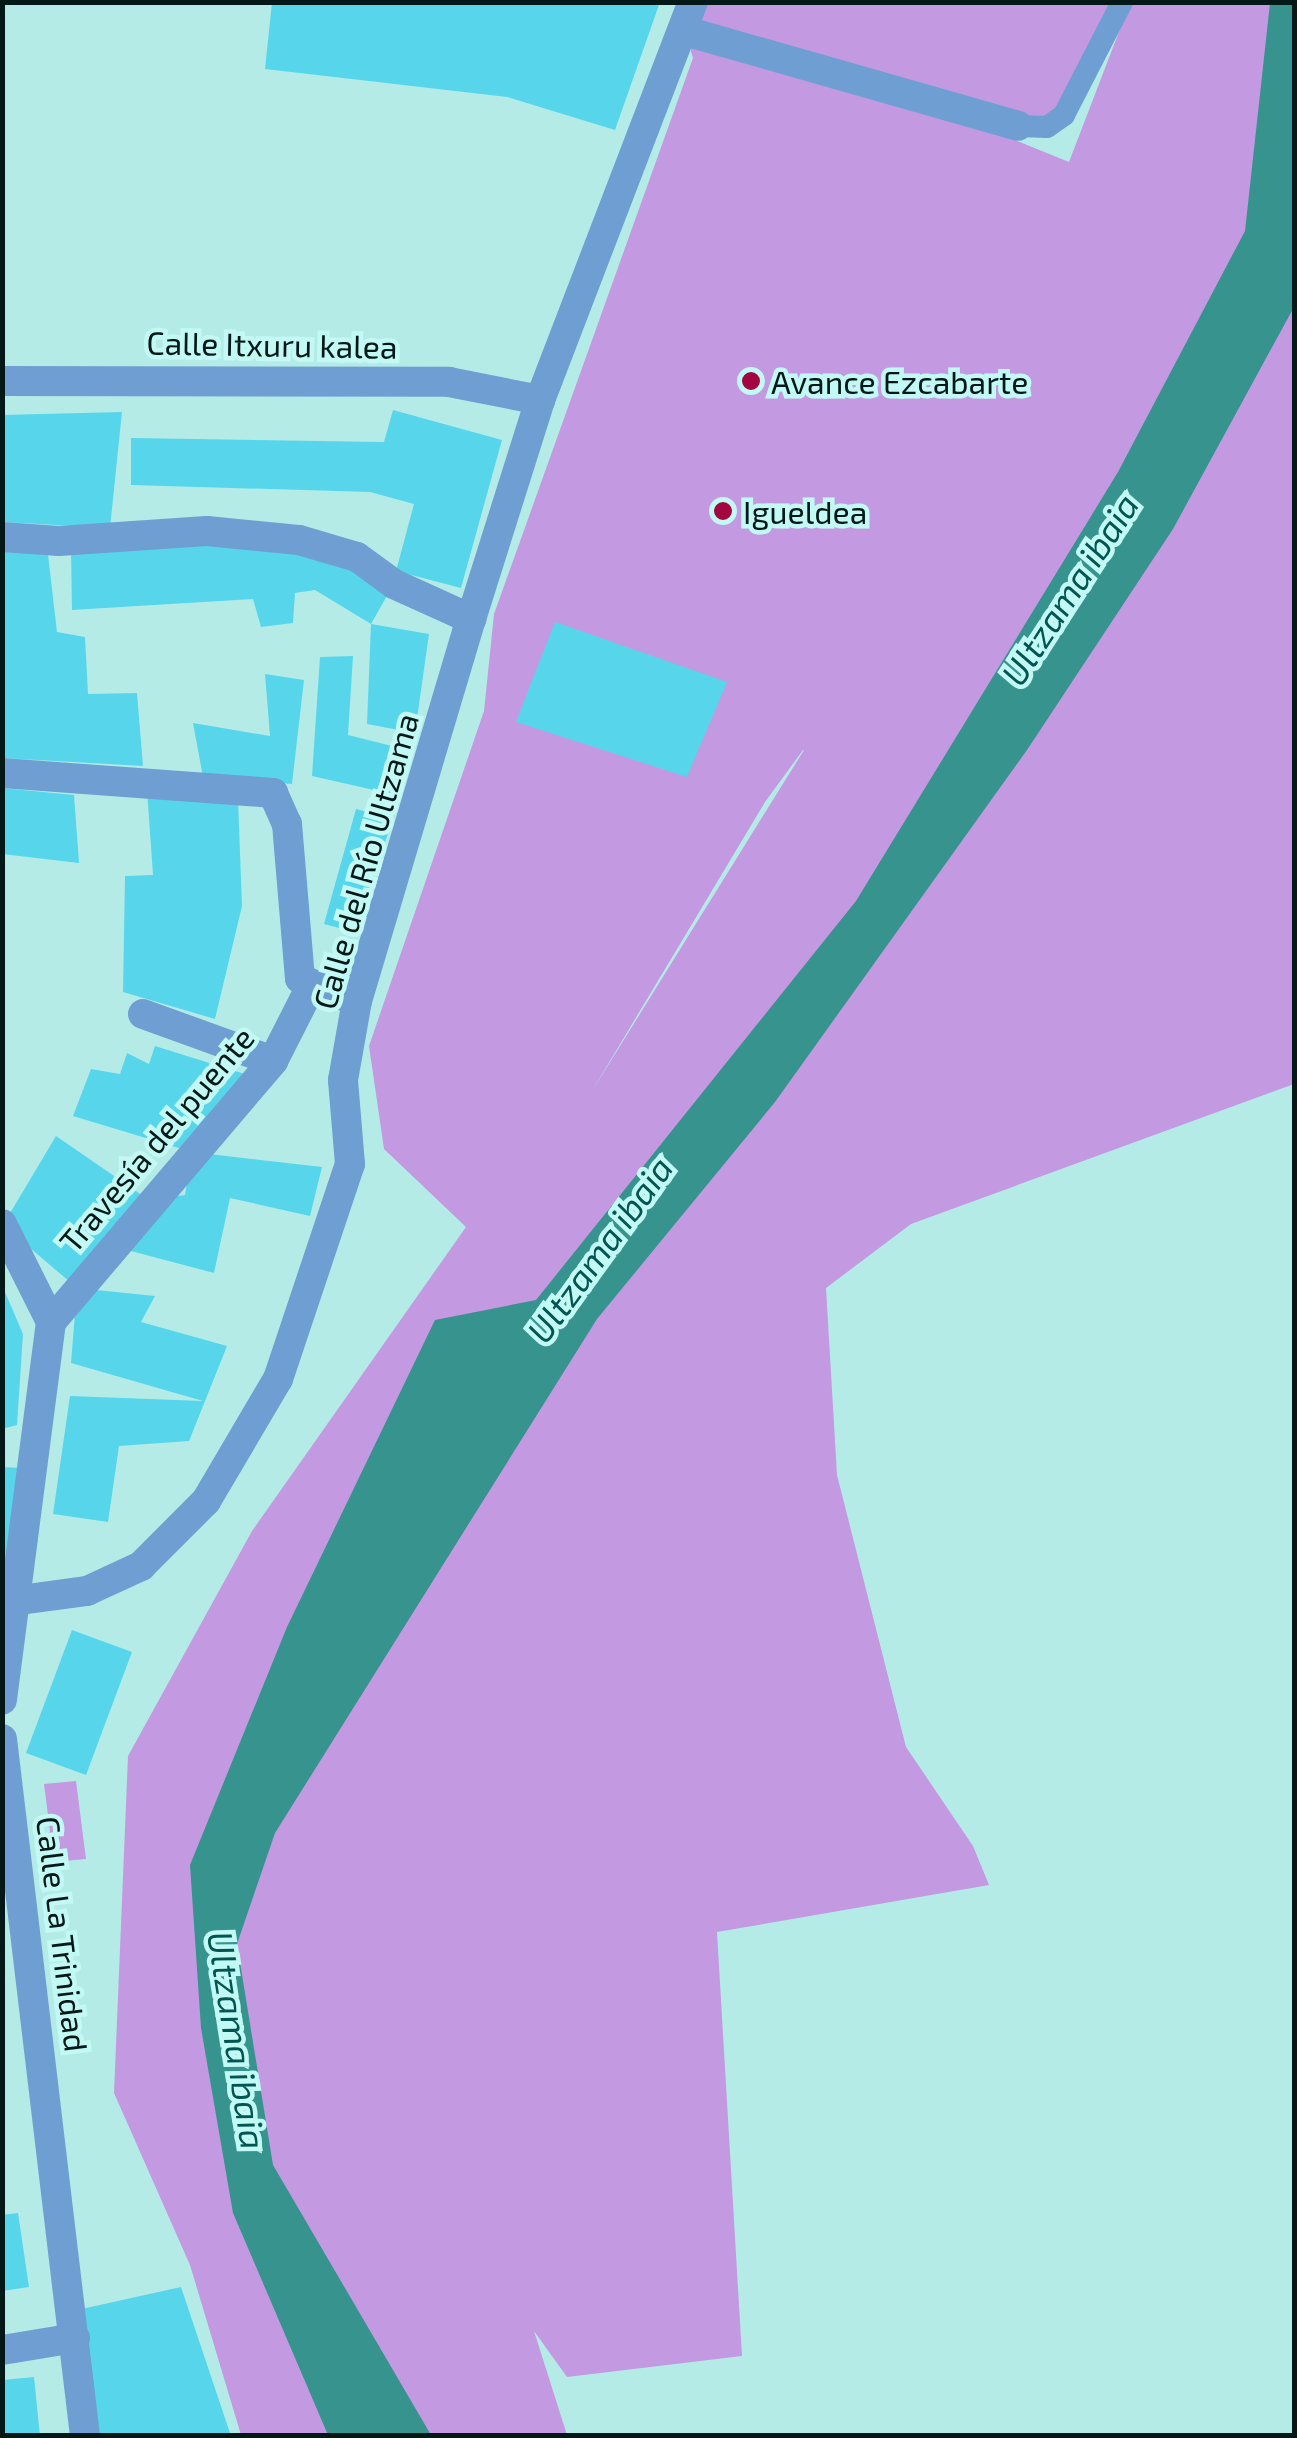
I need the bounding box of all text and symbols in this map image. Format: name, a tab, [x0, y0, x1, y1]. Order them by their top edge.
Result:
street label: Calle Itxuru kalea	[146, 323, 398, 365]
place label: Avance Ezcabarte	[771, 362, 1028, 400]
marker: Avance Ezcabarte	[740, 370, 762, 392]
water label: Ultzama ibaia	[992, 485, 1146, 693]
place label: Igueldea	[743, 492, 867, 530]
marker: Igueldea	[712, 500, 734, 522]
street label: Calle del Río Ultzama	[304, 708, 426, 1014]
street label: Travesía del puente	[50, 1018, 262, 1260]
water label: Ultzama ibaia	[517, 1148, 681, 1350]
street label: Calle La Trinidad	[29, 1814, 97, 2054]
water label: Ultzama ibaia	[200, 1928, 276, 2152]

